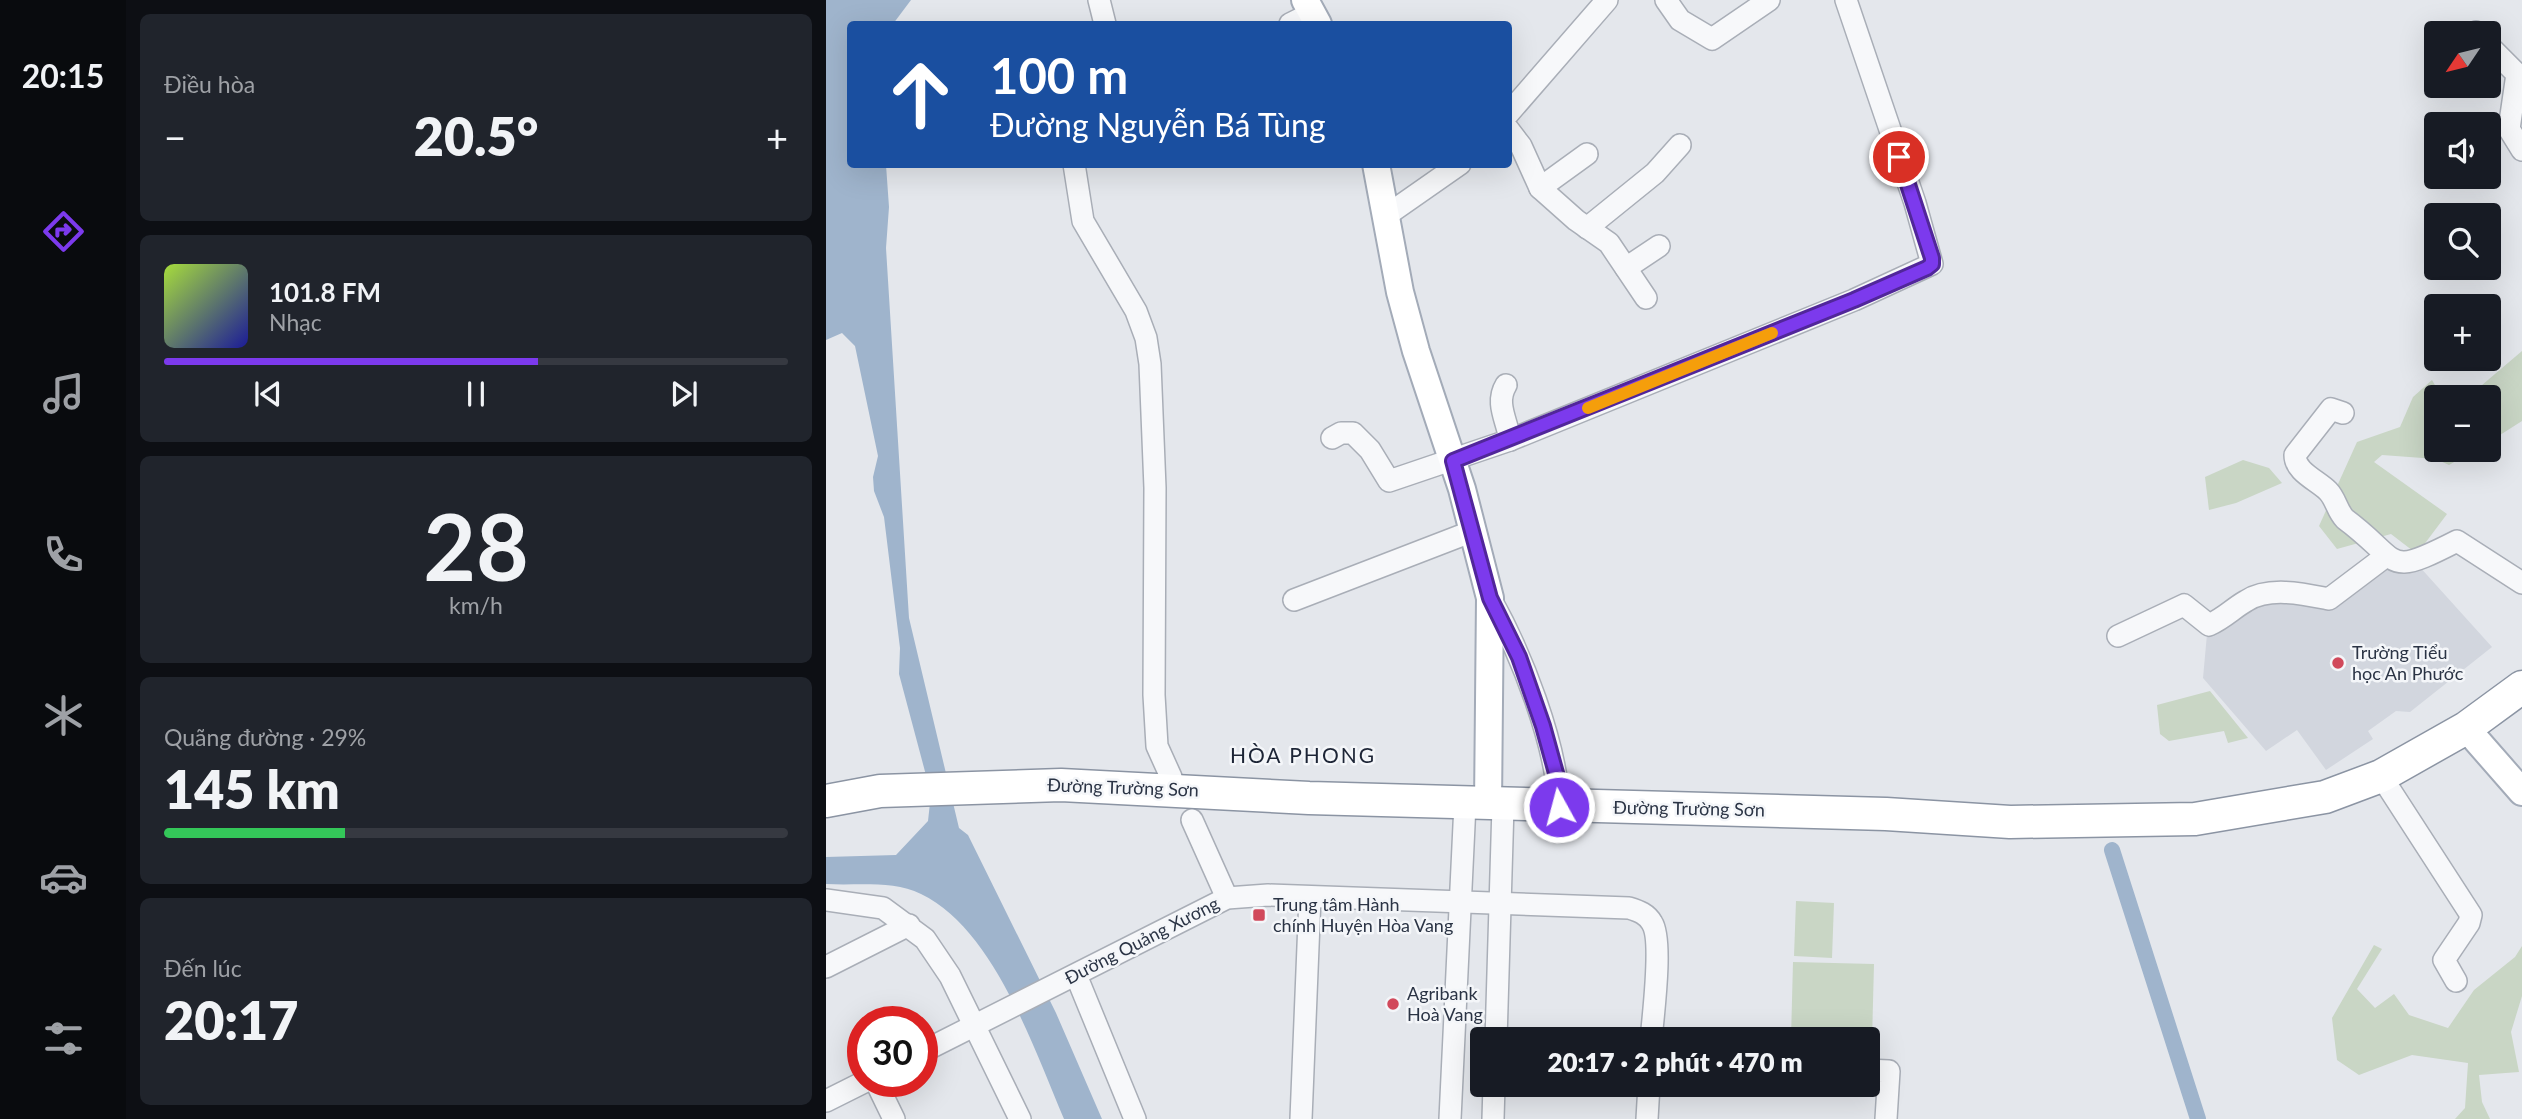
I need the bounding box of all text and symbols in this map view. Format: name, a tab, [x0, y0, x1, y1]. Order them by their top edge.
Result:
north arrow	[2424, 21, 2501, 98]
map controls	[2424, 21, 2501, 462]
text: 100 m	[990, 46, 1128, 104]
icon: ahead	[875, 49, 966, 140]
text: 20:15	[22, 56, 104, 95]
text: Điều hòa	[164, 70, 255, 98]
text: 20.5°	[414, 105, 538, 167]
text: Đường Nguyễn Bá Tùng	[990, 105, 1326, 144]
button: sound	[2424, 112, 2501, 189]
text: −	[164, 114, 186, 160]
text: +	[766, 114, 788, 160]
pin	[1869, 127, 1929, 187]
icon: arrive	[1880, 138, 1918, 176]
button: search	[2424, 203, 2501, 280]
icon: directions	[39, 207, 88, 256]
text: 101.8 FM	[269, 276, 381, 308]
button: +	[2424, 294, 2501, 371]
text: Nhạc	[269, 308, 322, 336]
icon: music	[39, 369, 88, 418]
icon: previous	[249, 375, 287, 413]
icon: pause	[457, 375, 495, 413]
icon: next	[665, 375, 703, 413]
button: −	[2424, 385, 2501, 462]
text: 28	[423, 491, 529, 600]
icon: phone	[39, 530, 88, 579]
text: km/h	[449, 591, 503, 619]
place label: Trường Tiểu học An Phước	[2352, 641, 2464, 684]
marker: Trường Tiểu học An Phước	[2330, 655, 2346, 671]
icon: climate	[39, 691, 88, 740]
text: Quãng đường · 29%	[164, 723, 366, 751]
district label: HÒA PHONG	[1230, 742, 1376, 767]
text: 145 km	[164, 758, 340, 820]
position arrow	[1522, 770, 1596, 844]
street label: Đường Trường Sơn	[1047, 773, 1199, 801]
street label: Đường Trường Sơn	[1613, 796, 1765, 820]
icon: car	[39, 853, 88, 902]
street label: Đường Quảng Xương	[1061, 892, 1222, 989]
place label: Trung tâm Hành chính Huyện Hòa Vang	[1273, 893, 1453, 936]
marker: Trung tâm Hành chính Huyện Hòa Vang	[1251, 907, 1267, 923]
text: Đến lúc	[164, 954, 242, 982]
place label: Agribank Hoà Vang	[1407, 982, 1483, 1025]
text: 20:17	[164, 989, 298, 1051]
marker: Agribank Hoà Vang	[1385, 996, 1401, 1012]
speed limit sign: 30	[847, 1006, 938, 1097]
icon: filters	[39, 1014, 88, 1063]
text: 20:17 · 2 phút · 470 m	[1547, 1046, 1803, 1078]

